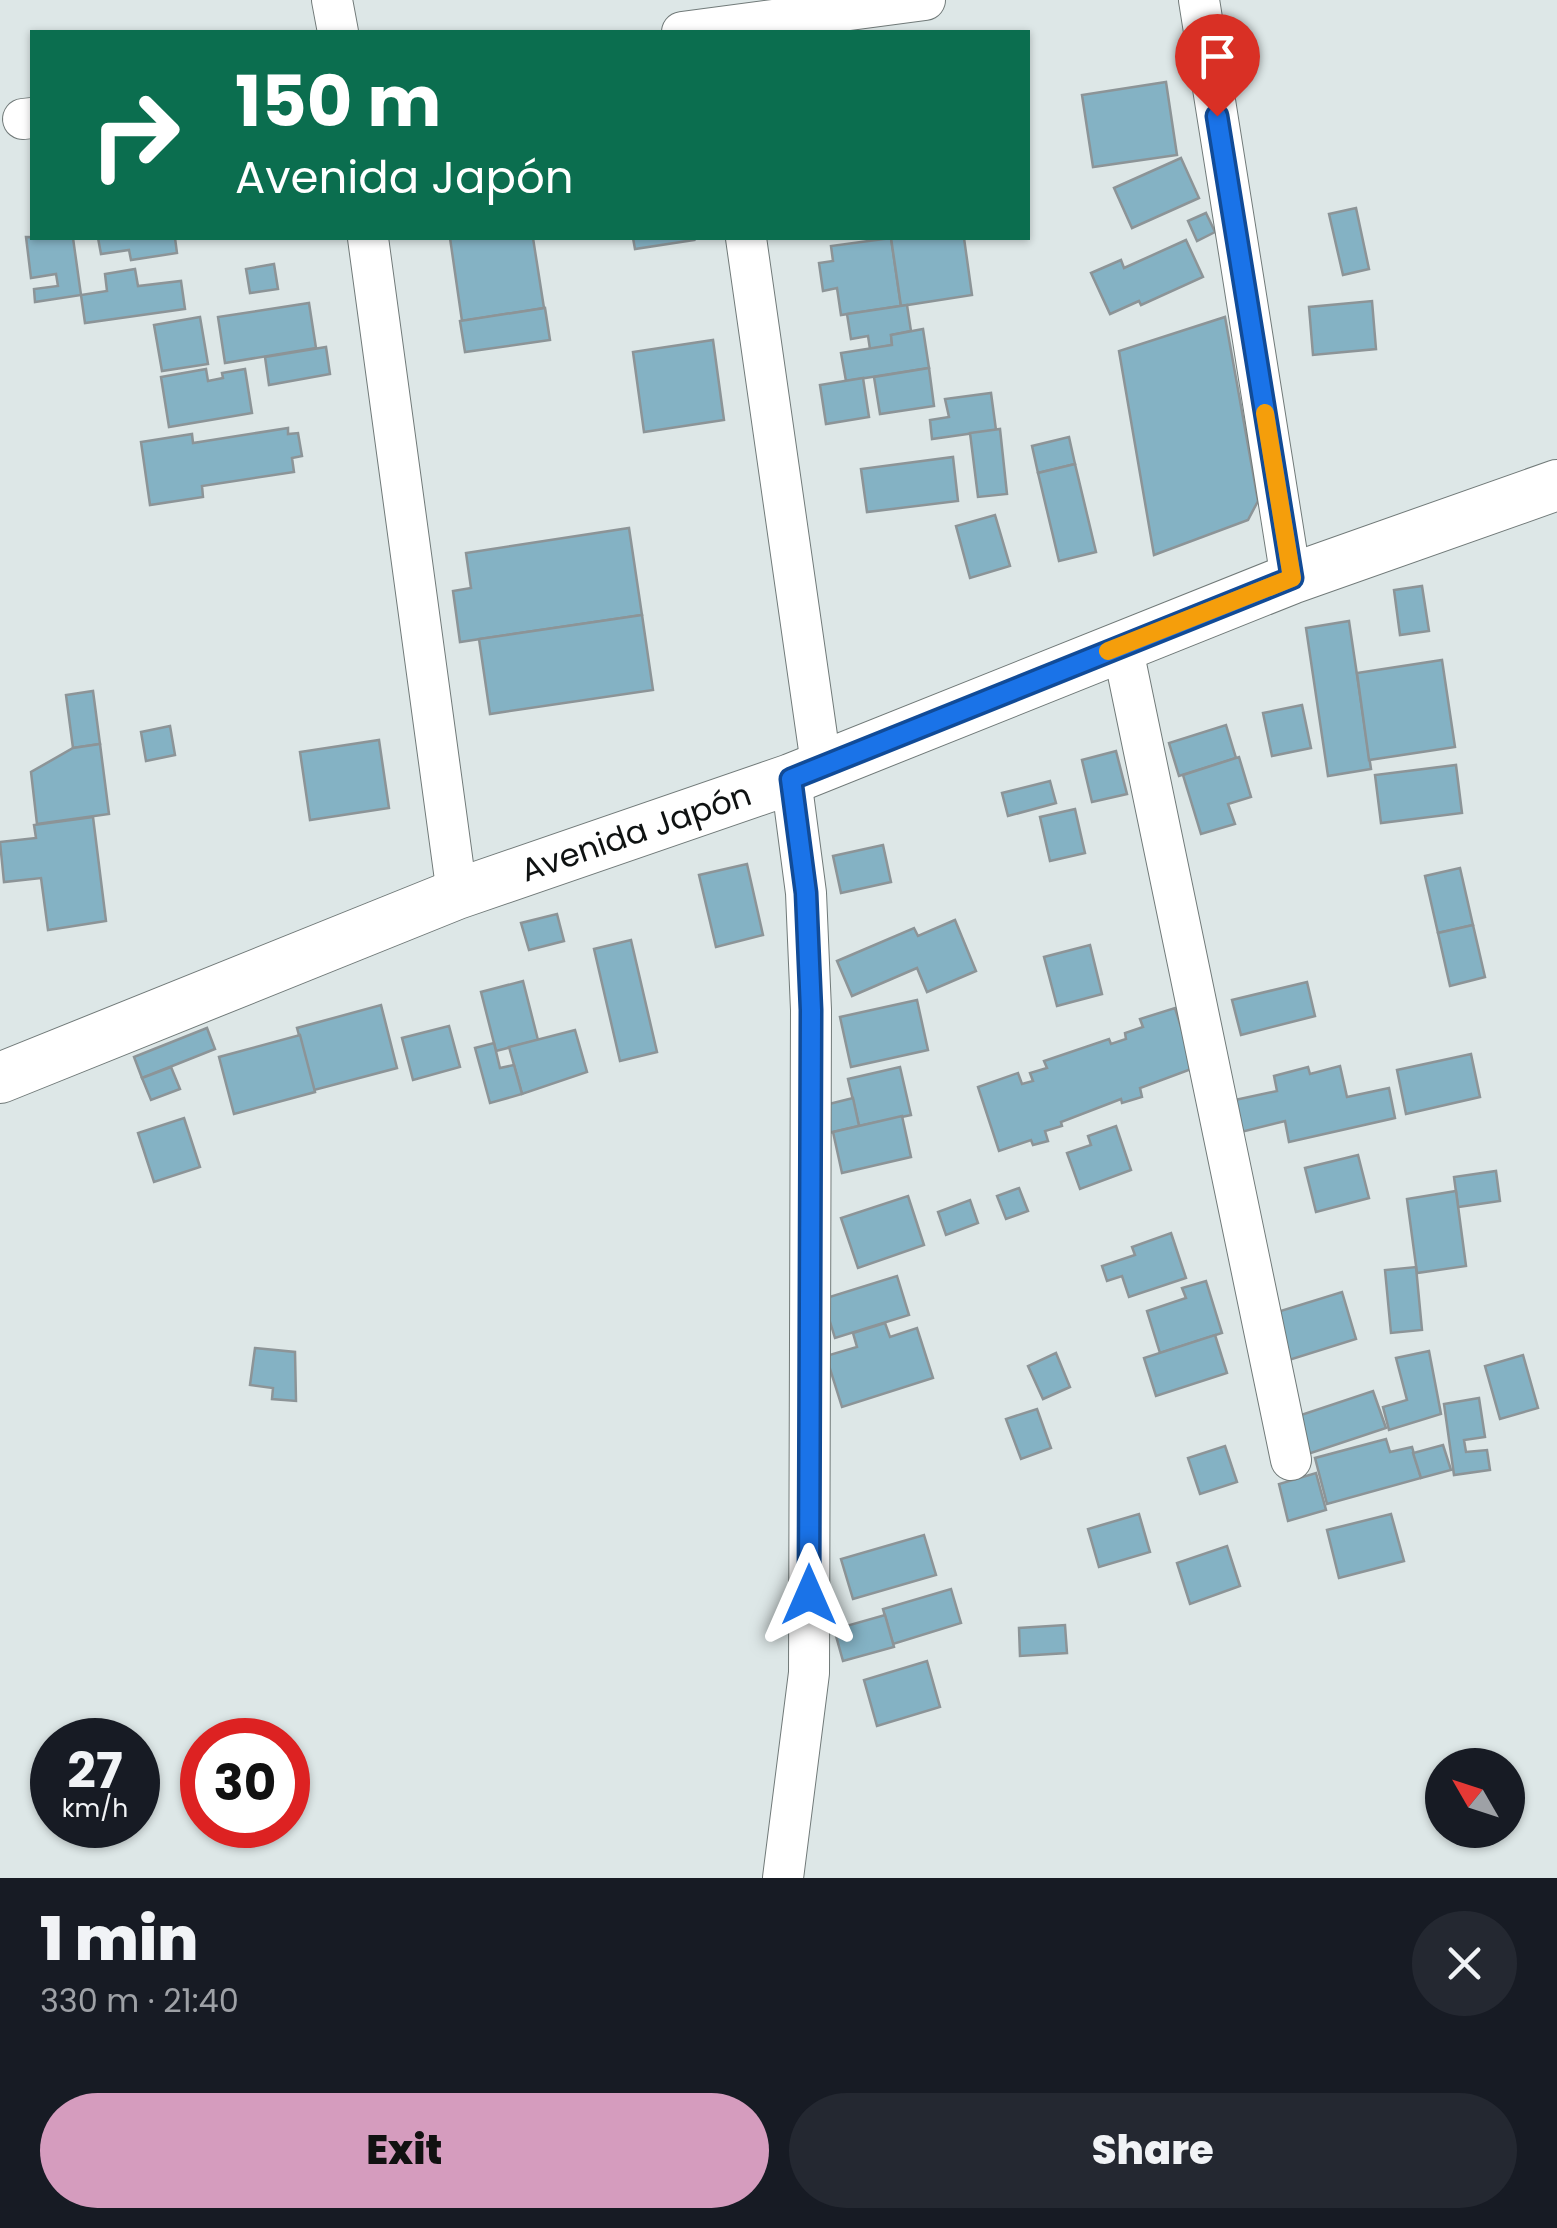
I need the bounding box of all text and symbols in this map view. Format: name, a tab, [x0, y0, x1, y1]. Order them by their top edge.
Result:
pin	[1175, 14, 1260, 117]
icon: arrive	[1190, 29, 1245, 84]
text: 150 m	[235, 52, 441, 151]
icon: right	[70, 70, 200, 200]
text: Avenida Japón	[235, 146, 574, 209]
street label: Avenida Japón	[515, 771, 757, 892]
position arrow	[757, 1543, 861, 1647]
speed limit sign: 30	[180, 1718, 310, 1848]
text: 27	[67, 1735, 123, 1806]
north arrow	[1425, 1748, 1525, 1848]
map controls	[1425, 1748, 1525, 1848]
text: km/h	[62, 1791, 128, 1826]
text: 1 min	[40, 1897, 198, 1981]
button: close	[1412, 1911, 1517, 2016]
text: 330 m · 21:40	[40, 1978, 239, 2023]
button: Exit	[40, 2093, 769, 2208]
button: Share	[789, 2093, 1517, 2208]

